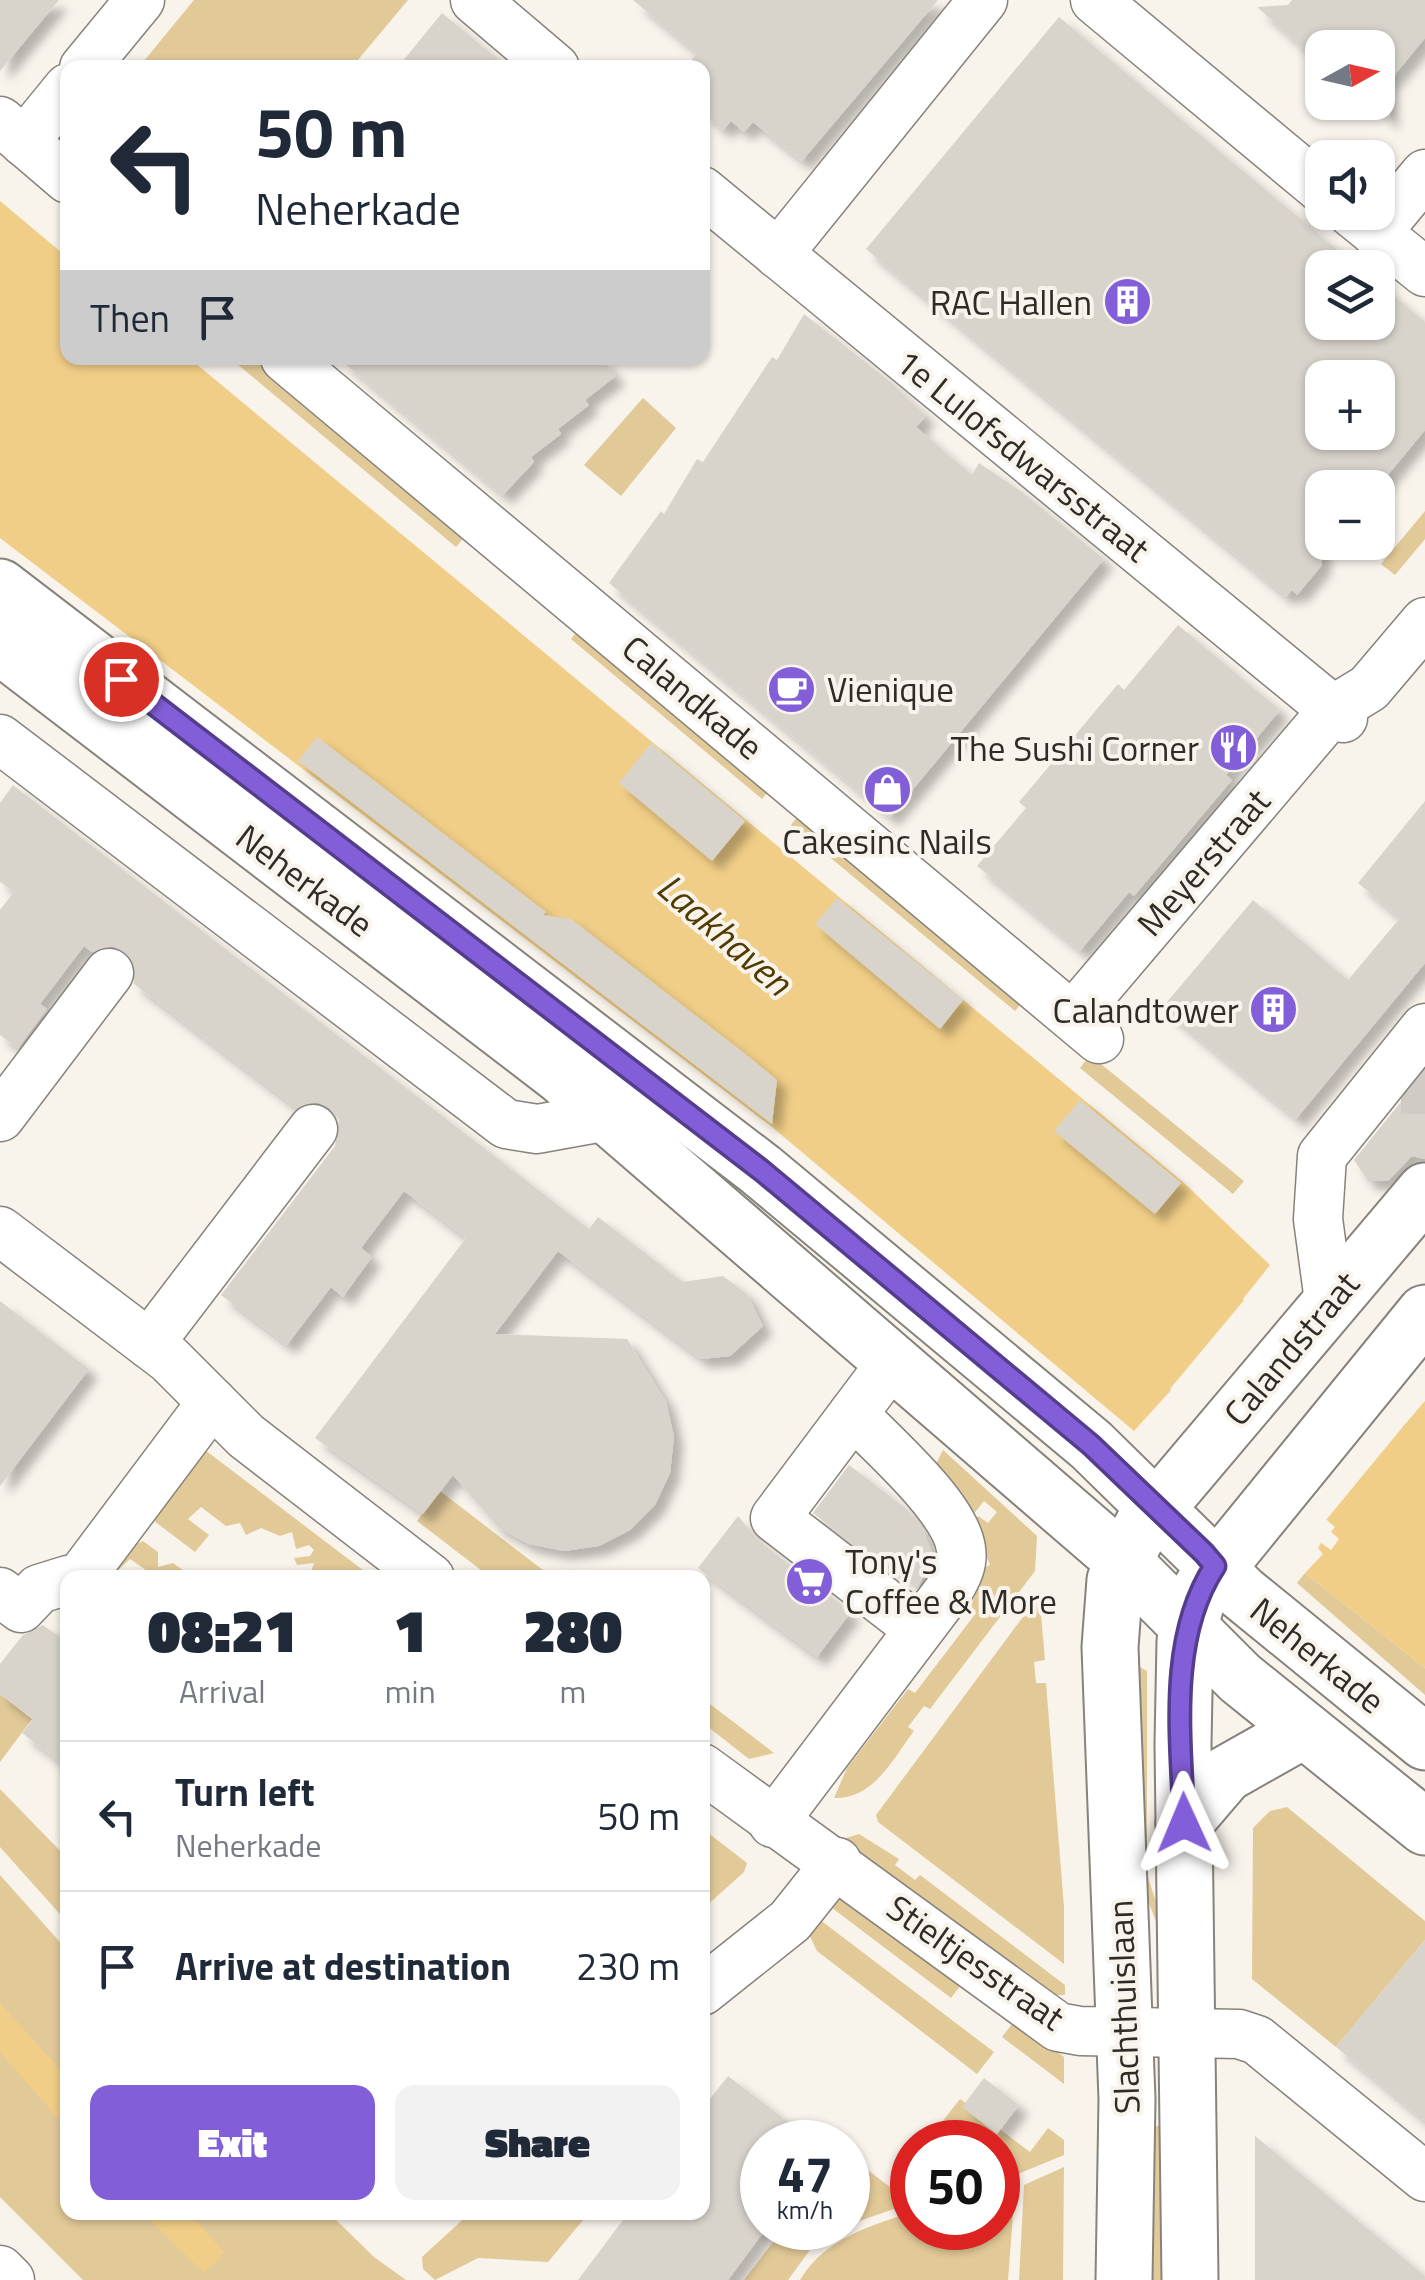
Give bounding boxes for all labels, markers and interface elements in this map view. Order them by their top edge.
north arrow [1305,30,1395,120]
map controls [1305,30,1395,560]
text: 50 m [255,78,408,184]
icon: left [90,100,220,230]
button: sound [1305,140,1395,230]
text: Neherkade [255,174,461,242]
button: layers [1305,250,1395,340]
place label: RAC Hallen [930,275,1092,329]
building icon: RAC Hallen [1101,276,1153,328]
text: Then [90,289,170,347]
icon: arrive [190,290,245,345]
street label: 1e Lulofsdwarsstraat [884,335,1162,575]
button: + [1305,360,1395,450]
button: − [1305,470,1395,560]
street label: Calandkade [611,622,775,772]
pin [79,637,164,722]
icon: arrive [94,652,149,707]
place label: Vienique [827,662,954,716]
cafe icon: Vienique [766,663,818,715]
place label: The Sushi Corner [951,721,1199,775]
restaurant icon: The Sushi Corner [1208,722,1260,774]
shop icon: Cakesinc Nails [861,763,913,815]
street label: Meyerstraat [1123,776,1283,948]
street label: Neherkade [225,810,385,950]
place label: Cakesinc Nails [782,814,992,868]
water label: Laakhaven [645,859,806,1010]
place label: Calandtower [1053,983,1239,1037]
building icon: Calandtower [1248,984,1300,1036]
street label: Calandstraat [1210,1259,1372,1437]
place label: Tony's Coffee & More [845,1534,1057,1628]
supermarket icon: Tony's Coffee & More [784,1555,836,1607]
text: 08:21 [148,1584,297,1675]
text: 1 [394,1584,427,1675]
text: 280 [523,1584,622,1675]
street label: Neherkade [1239,1584,1397,1726]
text: Arrival [179,1667,266,1715]
text: min [385,1667,436,1715]
text: m [559,1667,586,1715]
text: Turn left [175,1763,315,1821]
position arrow [1132,1771,1236,1875]
text: 50 m [597,1787,680,1845]
icon: left [90,1789,145,1844]
text: Neherkade [175,1821,321,1869]
street label: Stieltjesstraat [876,1881,1076,2043]
street label: Slachthuislaan [1092,1899,1154,2115]
text: Arrive at destination [175,1937,511,1995]
text: 230 m [576,1937,680,1995]
icon: arrive [90,1939,145,1994]
button: Exit [90,2085,375,2200]
button: Share [395,2085,680,2200]
speed limit sign: 50 [890,2120,1020,2250]
text: 47 [777,2135,833,2211]
text: km/h [777,2191,833,2229]

